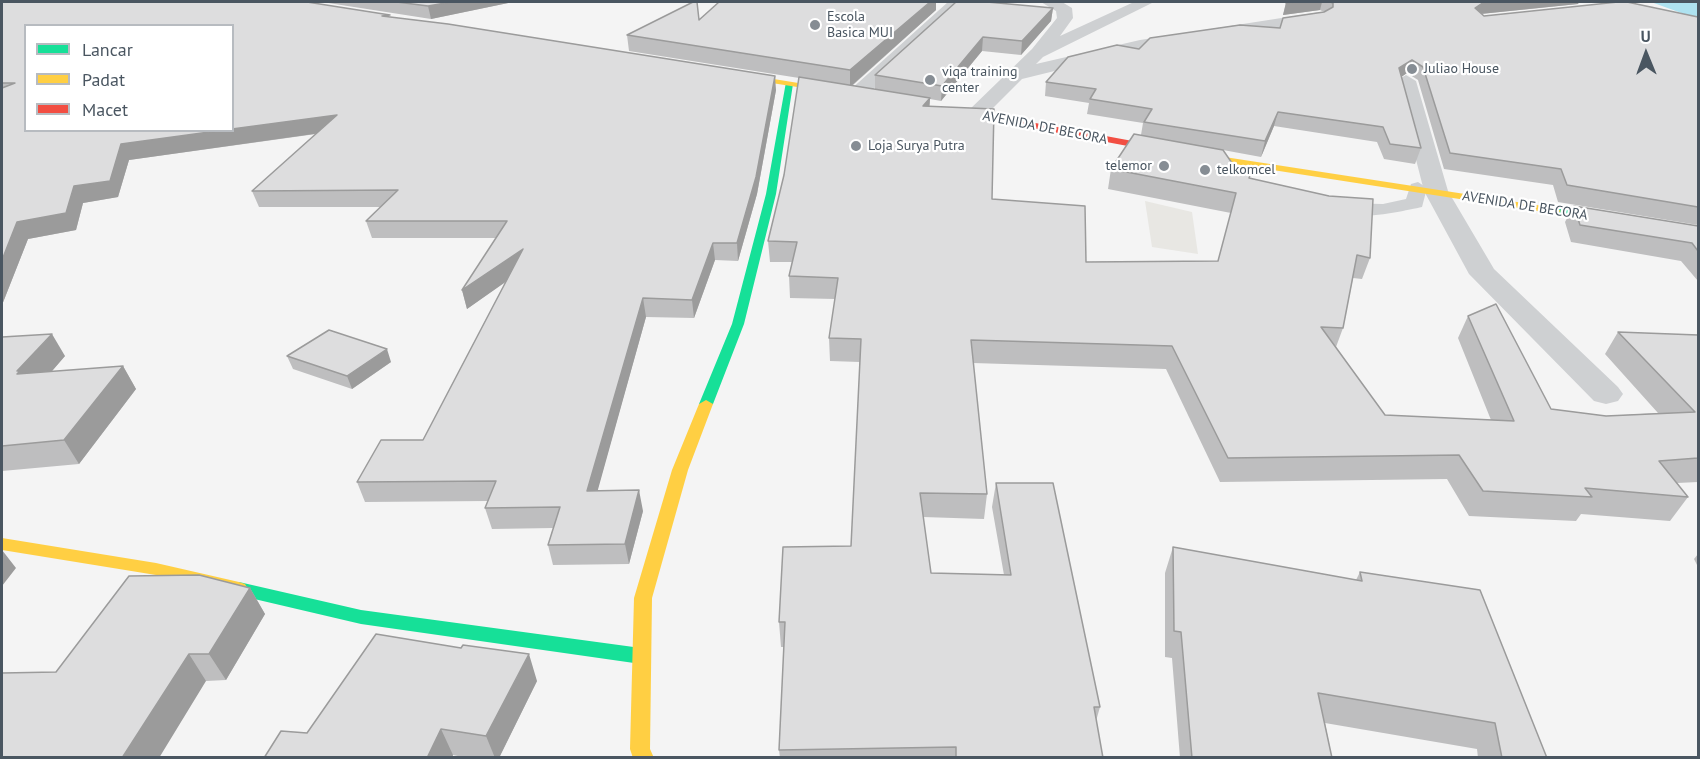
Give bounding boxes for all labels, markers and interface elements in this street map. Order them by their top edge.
place label: Escola Basica MUI [827,9,893,42]
marker: Escola Basica MUI [808,18,822,32]
legend [24,24,234,132]
north arrow [1616,24,1676,84]
text: U [1640,26,1651,46]
text: Lancar [82,38,133,61]
place label: Juliao House [1424,61,1499,77]
marker: Juliao House [1405,62,1419,76]
place label: viqa training center [942,64,1017,96]
text: Padat [82,68,125,91]
marker: viqa training center [923,73,937,87]
text: Macet [82,98,128,121]
street label: AVENIDA DE BECORA [981,108,1109,148]
place label: Loja Surya Putra [868,138,965,154]
marker: Loja Surya Putra [849,139,863,153]
place label: telemor [1105,158,1152,174]
marker: telemor [1157,159,1171,173]
place label: telkomcel [1217,162,1275,178]
marker: telkomcel [1198,163,1212,177]
street label: AVENIDA DE BECORA [1461,188,1589,224]

